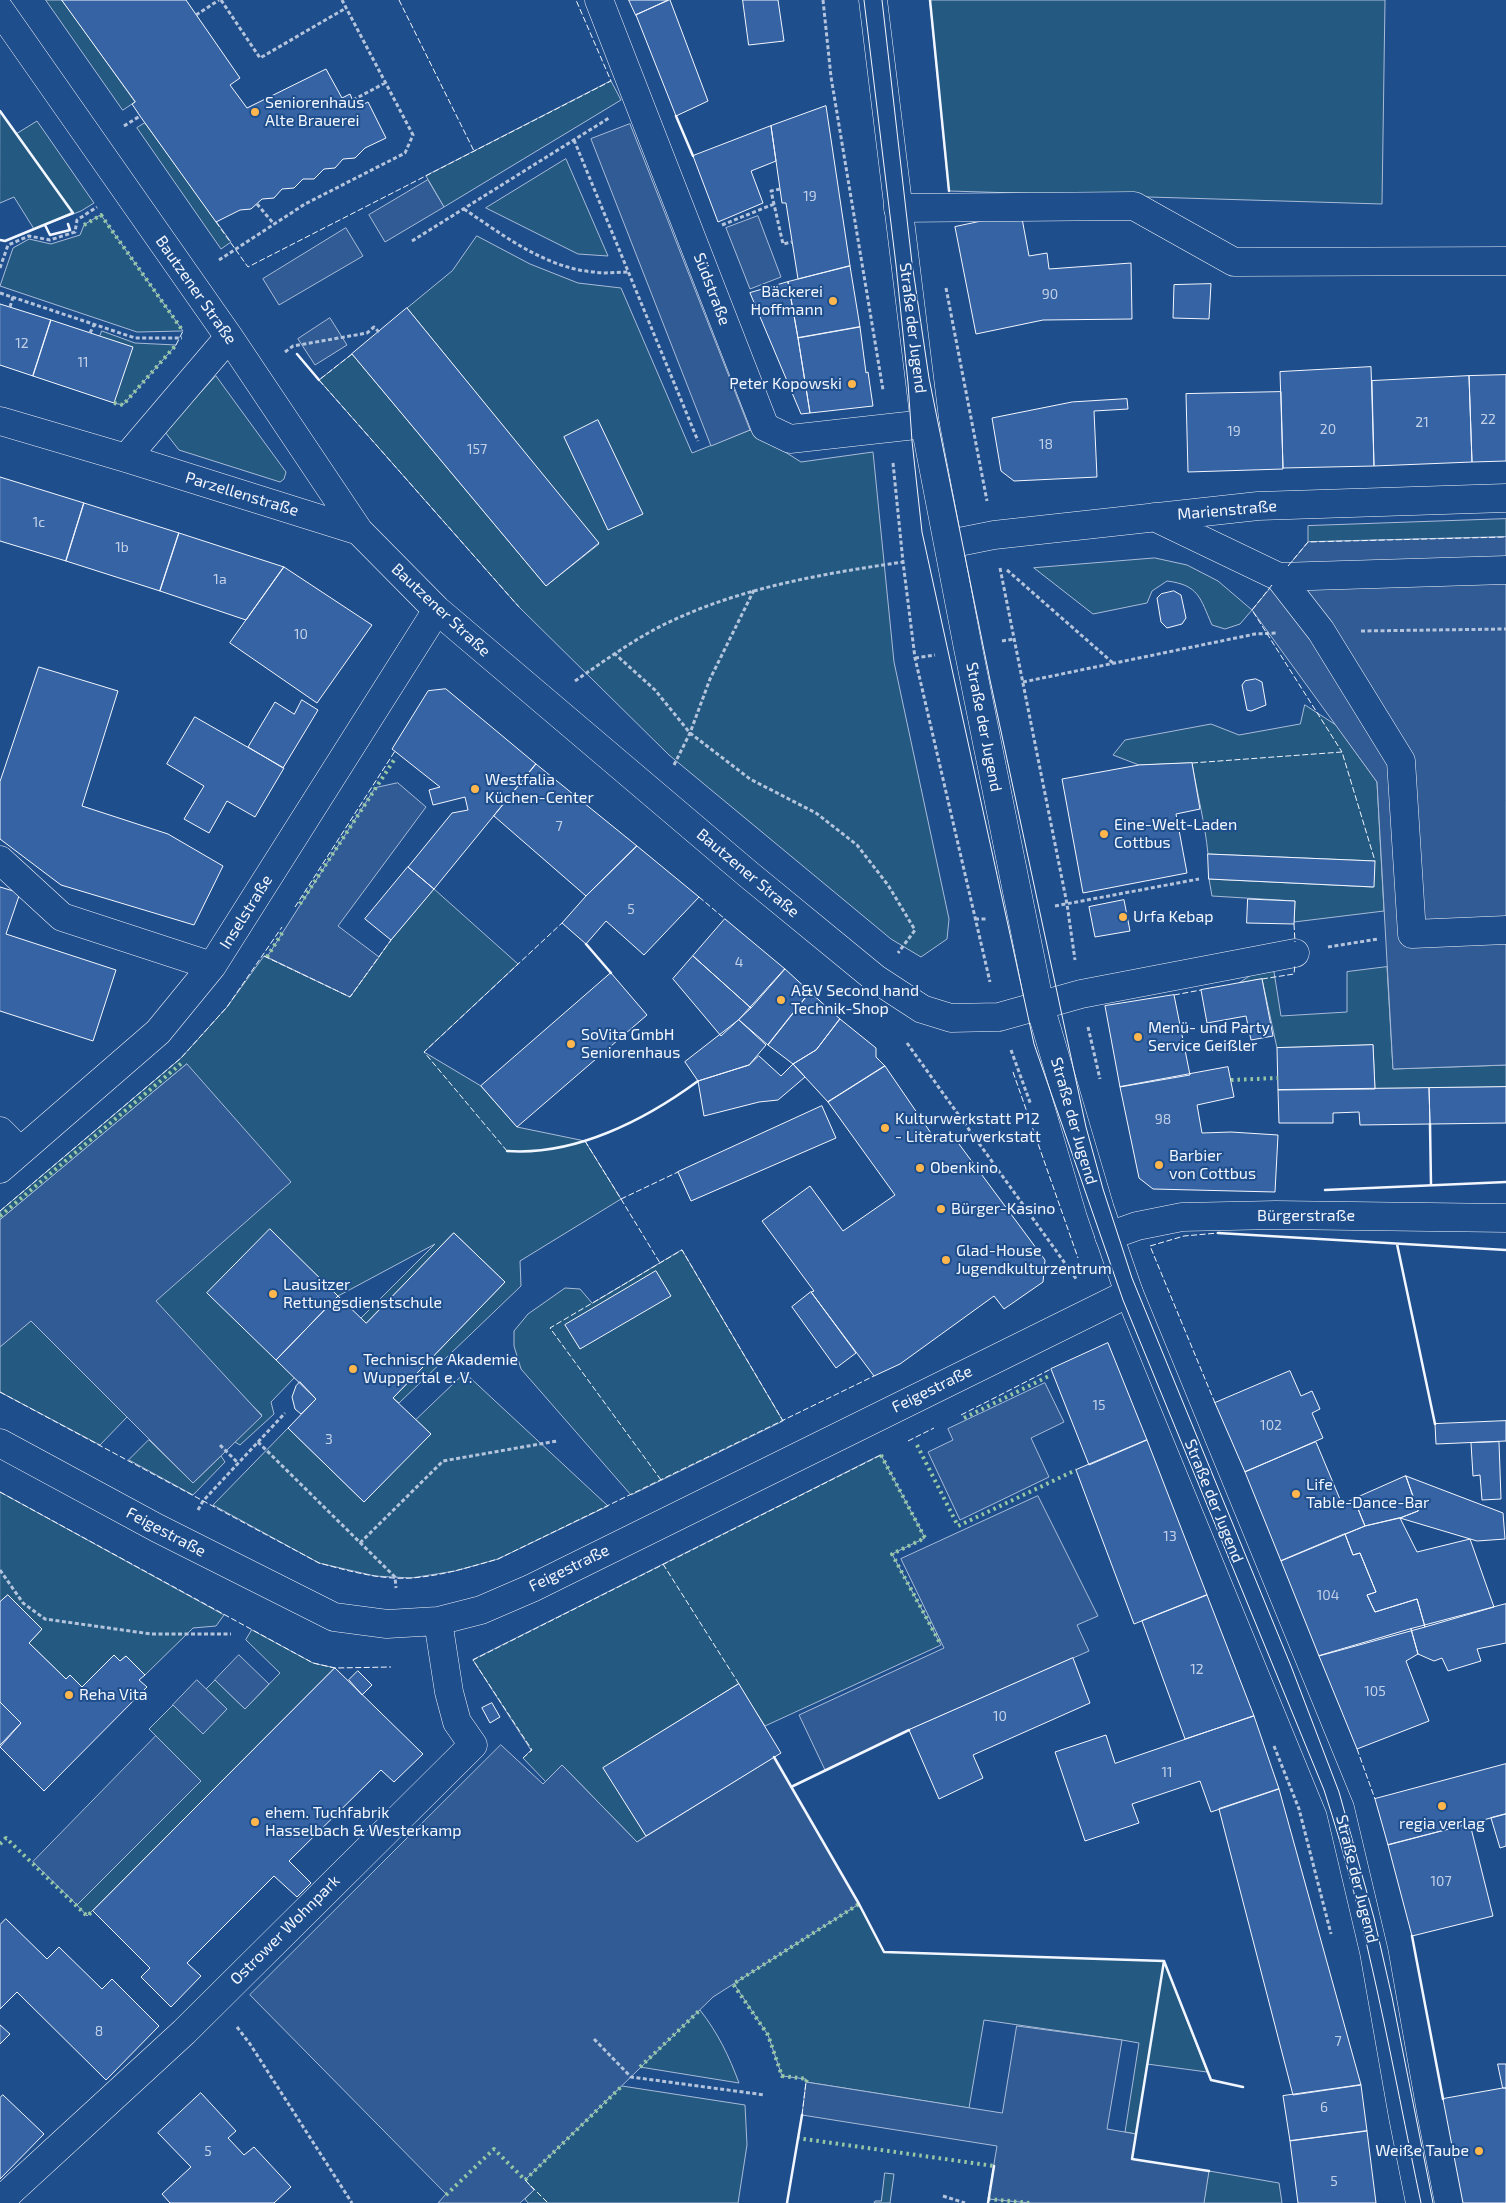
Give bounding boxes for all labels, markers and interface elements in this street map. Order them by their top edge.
place label: Seniorenhaus Alte Brauerei [265,93,364,131]
marker: Seniorenhaus Alte Brauerei [249,106,261,118]
house number: 19 [803,188,817,204]
street label: Bautzener Straße [151,232,241,348]
street label: Südstraße [689,250,735,328]
street label: Straße der Jugend [895,262,931,394]
place label: Bäckerei Hoffmann [750,282,823,320]
house number: 90 [1042,286,1058,302]
marker: Bäckerei Hoffmann [827,295,839,307]
house number: 12 [15,335,29,351]
house number: 11 [77,354,89,370]
place label: Peter Kopowski [729,374,842,394]
marker: Peter Kopowski [846,378,858,390]
house number: 22 [1480,411,1496,427]
house number: 21 [1415,414,1429,430]
house number: 20 [1320,421,1336,437]
house number: 19 [1227,423,1241,439]
house number: 18 [1039,436,1053,452]
house number: 157 [467,441,487,457]
street label: Parzellenstraße [183,468,301,520]
street label: Marienstraße [1176,496,1278,524]
house number: 1c [33,514,45,530]
house number: 1b [115,539,129,555]
street label: Bautzener Straße [388,559,494,661]
house number: 1a [213,571,227,587]
house number: 10 [294,626,308,642]
street label: Straße der Jugend [962,661,1006,793]
place label: Westfalia Küchen-Center [485,770,594,808]
marker: Westfalia Küchen-Center [469,783,481,795]
place label: Eine-Welt-Laden Cottbus [1114,815,1237,853]
house number: 7 [555,818,563,834]
street label: Bautzener Straße [693,824,803,922]
marker: Eine-Welt-Laden Cottbus [1098,828,1110,840]
street label: Inselstraße [216,871,276,953]
house number: 5 [627,901,635,917]
place label: Urfa Kebap [1133,907,1214,927]
marker: Urfa Kebap [1117,911,1129,923]
house number: 4 [735,954,743,970]
place label: A&V Second hand Technik-Shop [791,981,919,1019]
marker: A&V Second hand Technik-Shop [775,994,787,1006]
place label: Menü- und Party Service Geißler [1148,1018,1270,1056]
place label: SoVita GmbH Seniorenhaus [581,1025,680,1063]
marker: Menü- und Party Service Geißler [1132,1031,1144,1043]
marker: SoVita GmbH Seniorenhaus [565,1038,577,1050]
street label: Straße der Jugend [1047,1055,1101,1187]
place label: Kulturwerkstatt P12 - Literaturwerkstatt [895,1109,1041,1147]
house number: 98 [1155,1111,1171,1127]
marker: Kulturwerkstatt P12 - Literaturwerkstatt [879,1122,891,1134]
place label: Barbier von Cottbus [1169,1146,1256,1184]
place label: Obenkino [930,1158,998,1178]
marker: Barbier von Cottbus [1153,1159,1165,1171]
marker: Obenkino [914,1162,926,1174]
place label: Bürger-Kasino [951,1199,1055,1219]
marker: Bürger-Kasino [935,1203,947,1215]
street label: Bürgerstraße [1257,1206,1355,1226]
place label: Glad-House Jugendkulturzentrum [956,1241,1112,1279]
marker: Glad-House Jugendkulturzentrum [940,1254,952,1266]
place label: Lausitzer Rettungsdienstschule [283,1275,442,1313]
marker: Lausitzer Rettungsdienstschule [267,1288,279,1300]
place label: Technische Akademie Wuppertal e. V. [363,1350,518,1388]
street label: Feigestraße [889,1361,975,1417]
marker: Technische Akademie Wuppertal e. V. [347,1363,359,1375]
house number: 15 [1092,1397,1106,1413]
house number: 102 [1260,1417,1282,1433]
house number: 3 [325,1431,333,1447]
street label: Straße der Jugend [1180,1437,1248,1565]
place label: Life Table-Dance-Bar [1306,1475,1430,1513]
marker: Life Table-Dance-Bar [1290,1488,1302,1500]
street label: Feigestraße [123,1503,209,1561]
house number: 13 [1163,1528,1177,1544]
street label: Feigestraße [526,1540,612,1596]
house number: 104 [1317,1587,1339,1603]
house number: 12 [1190,1661,1204,1677]
house number: 105 [1364,1683,1386,1699]
place label: Reha Vita [79,1685,148,1705]
marker: Reha Vita [63,1689,75,1701]
house number: 10 [993,1708,1007,1724]
house number: 11 [1161,1764,1173,1780]
marker: regia verlag [1436,1800,1448,1812]
place label: ehem. Tuchfabrik Hasselbach & Westerkamp [265,1803,462,1841]
street label: Straße der Jugend [1332,1813,1382,1945]
place label: regia verlag [1399,1814,1485,1834]
marker: ehem. Tuchfabrik Hasselbach & Westerkamp [249,1816,261,1828]
street label: Ostrower Wohnpark [226,1871,344,1989]
house number: 107 [1430,1873,1452,1889]
house number: 8 [95,2023,103,2039]
house number: 7 [1334,2033,1342,2049]
house number: 6 [1320,2099,1328,2115]
place label: Weiße Taube [1375,2141,1469,2161]
house number: 5 [204,2143,212,2159]
marker: Weiße Taube [1473,2145,1485,2157]
house number: 5 [1330,2173,1338,2189]

